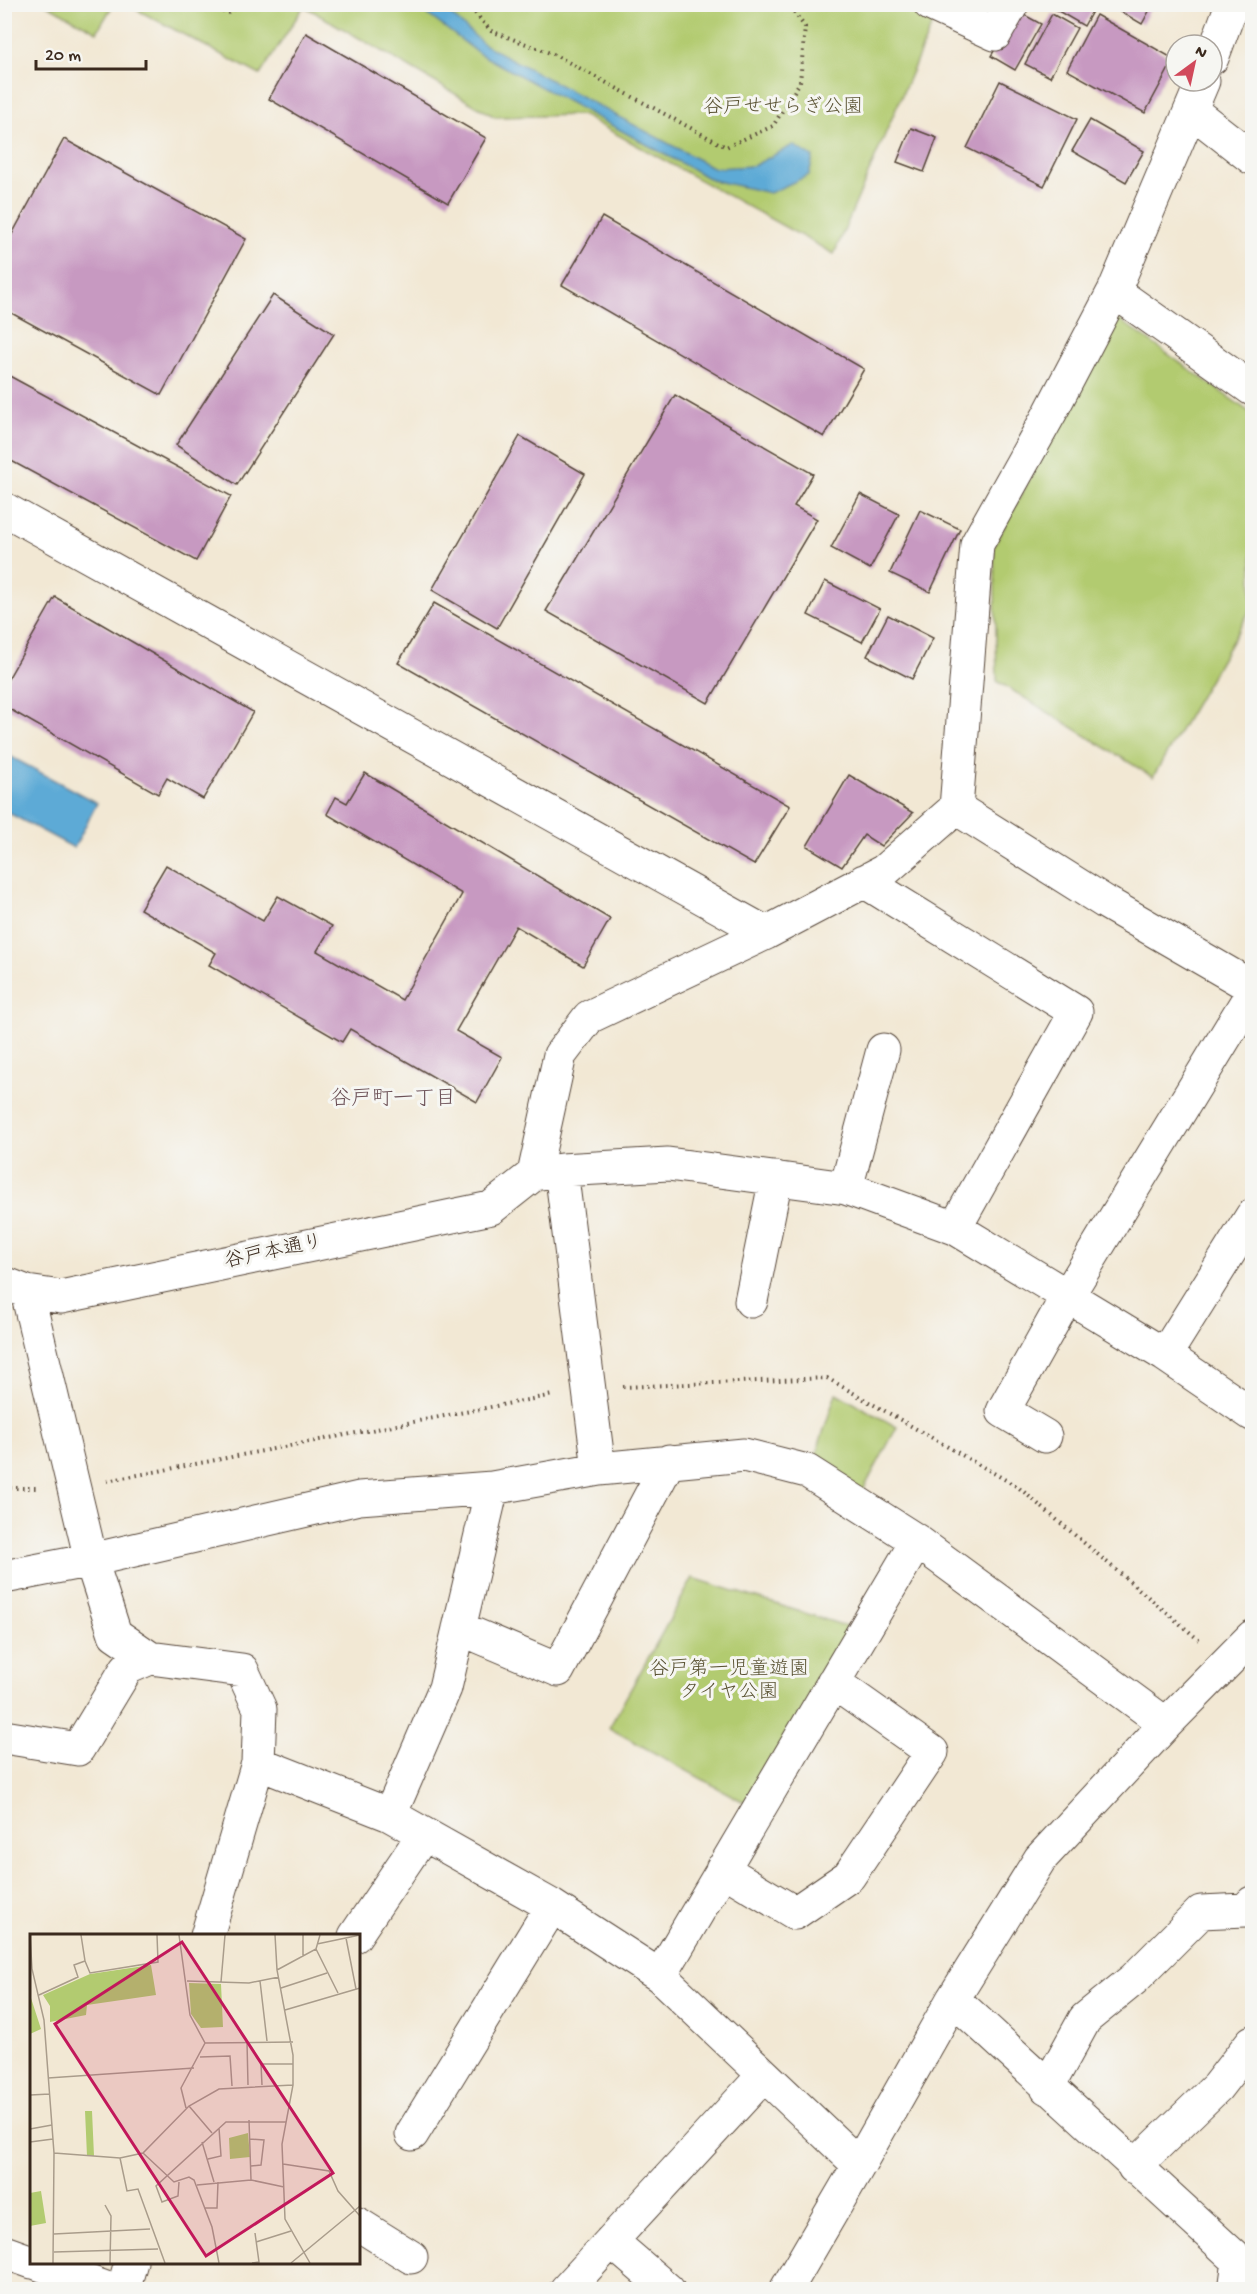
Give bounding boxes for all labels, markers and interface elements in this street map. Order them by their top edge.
scale bar [36,33,146,71]
north arrow [1164,33,1224,93]
text: N [1191,43,1210,64]
text: 20 m [45,46,81,67]
park label: 谷戸せせらぎ公園 [703,96,863,120]
district label: 谷戸町一丁目 [330,1087,456,1113]
street label: 谷戸本通り [222,1230,325,1275]
park label: 谷戸第一児童遊園 タイヤ公園 [649,1657,809,1705]
inset map [30,1934,360,2264]

